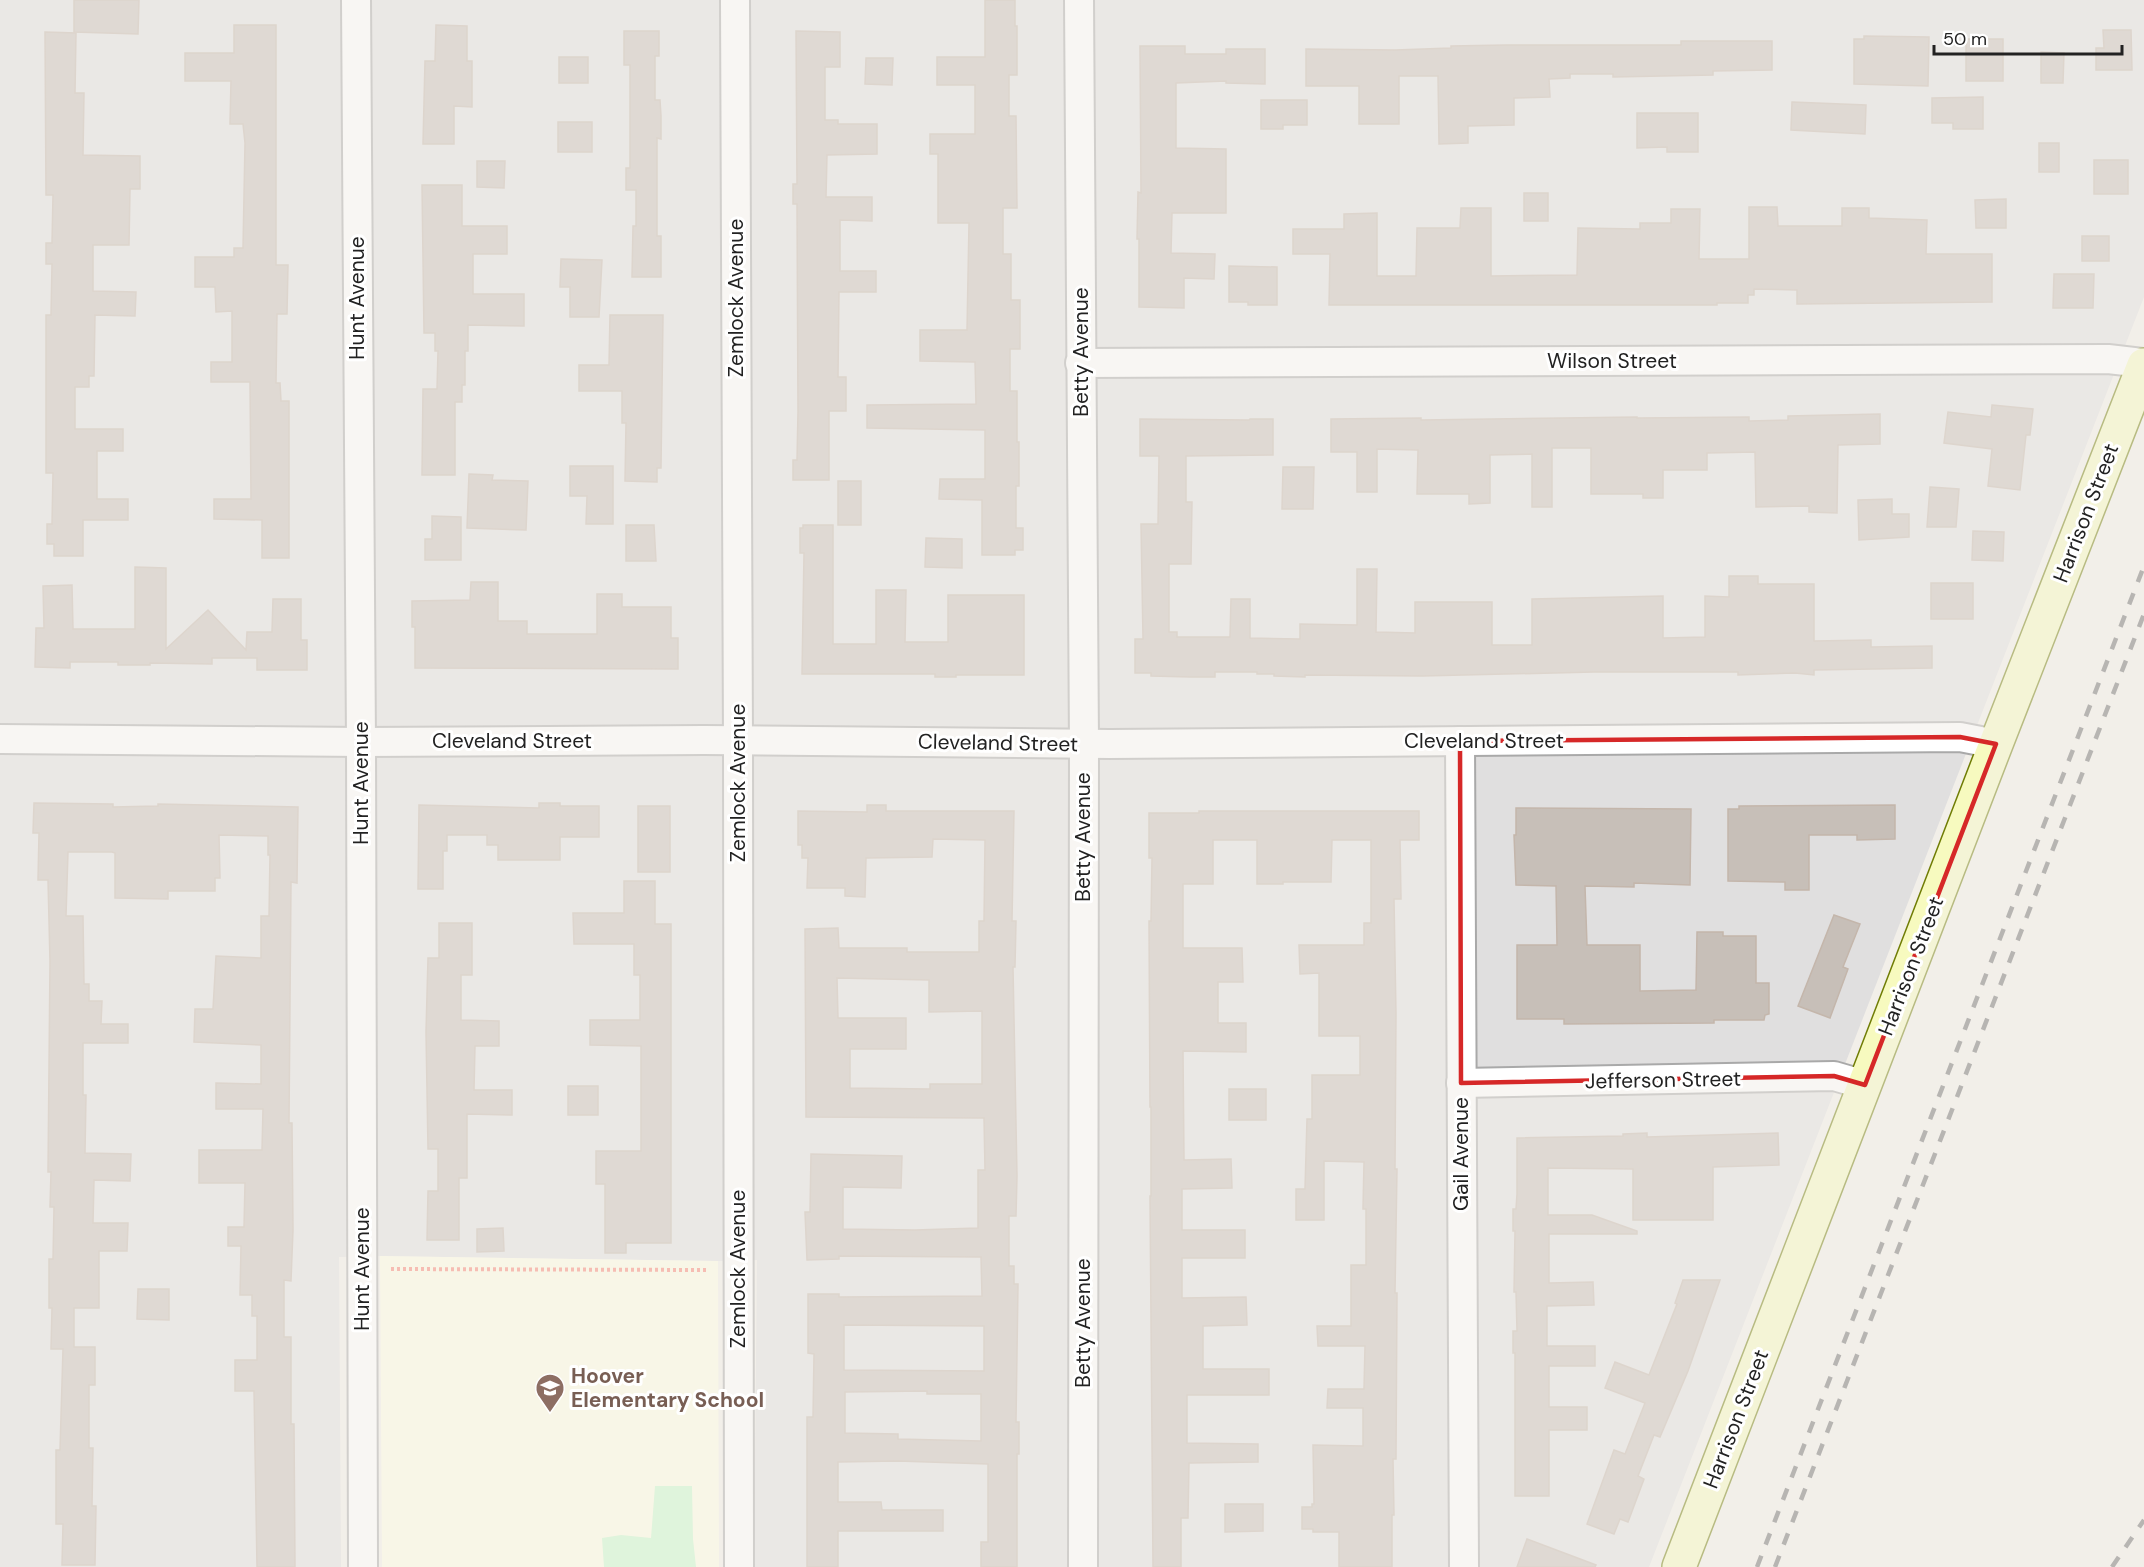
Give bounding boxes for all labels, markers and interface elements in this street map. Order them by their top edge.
scale bar [1934,18,2122,56]
text: 50 m [1943,27,1987,51]
street label: Zemlock Avenue [722,219,750,377]
street label: Hunt Avenue [343,236,371,360]
street label: Betty Avenue [1067,287,1095,417]
street label: Wilson Street [1547,347,1677,375]
street label: Harrison Street [2047,440,2125,586]
street label: Zemlock Avenue [724,704,752,862]
street label: Hunt Avenue [347,721,375,845]
street label: Cleveland Street [432,727,592,755]
street label: Cleveland Street [1404,727,1564,755]
street label: Cleveland Street [918,728,1078,758]
street label: Betty Avenue [1069,772,1097,902]
street label: Harrison Street [1872,893,1950,1039]
street label: Jefferson Street [1585,1065,1741,1095]
street label: Gail Avenue [1447,1097,1475,1211]
street label: Zemlock Avenue [724,1190,752,1348]
street label: Hunt Avenue [348,1207,376,1331]
street label: Betty Avenue [1069,1258,1097,1388]
street label: Harrison Street [1697,1346,1775,1492]
place label: Hoover Elementary School [571,1362,764,1414]
school or university icon: Hoover Elementary School [534,1372,566,1414]

